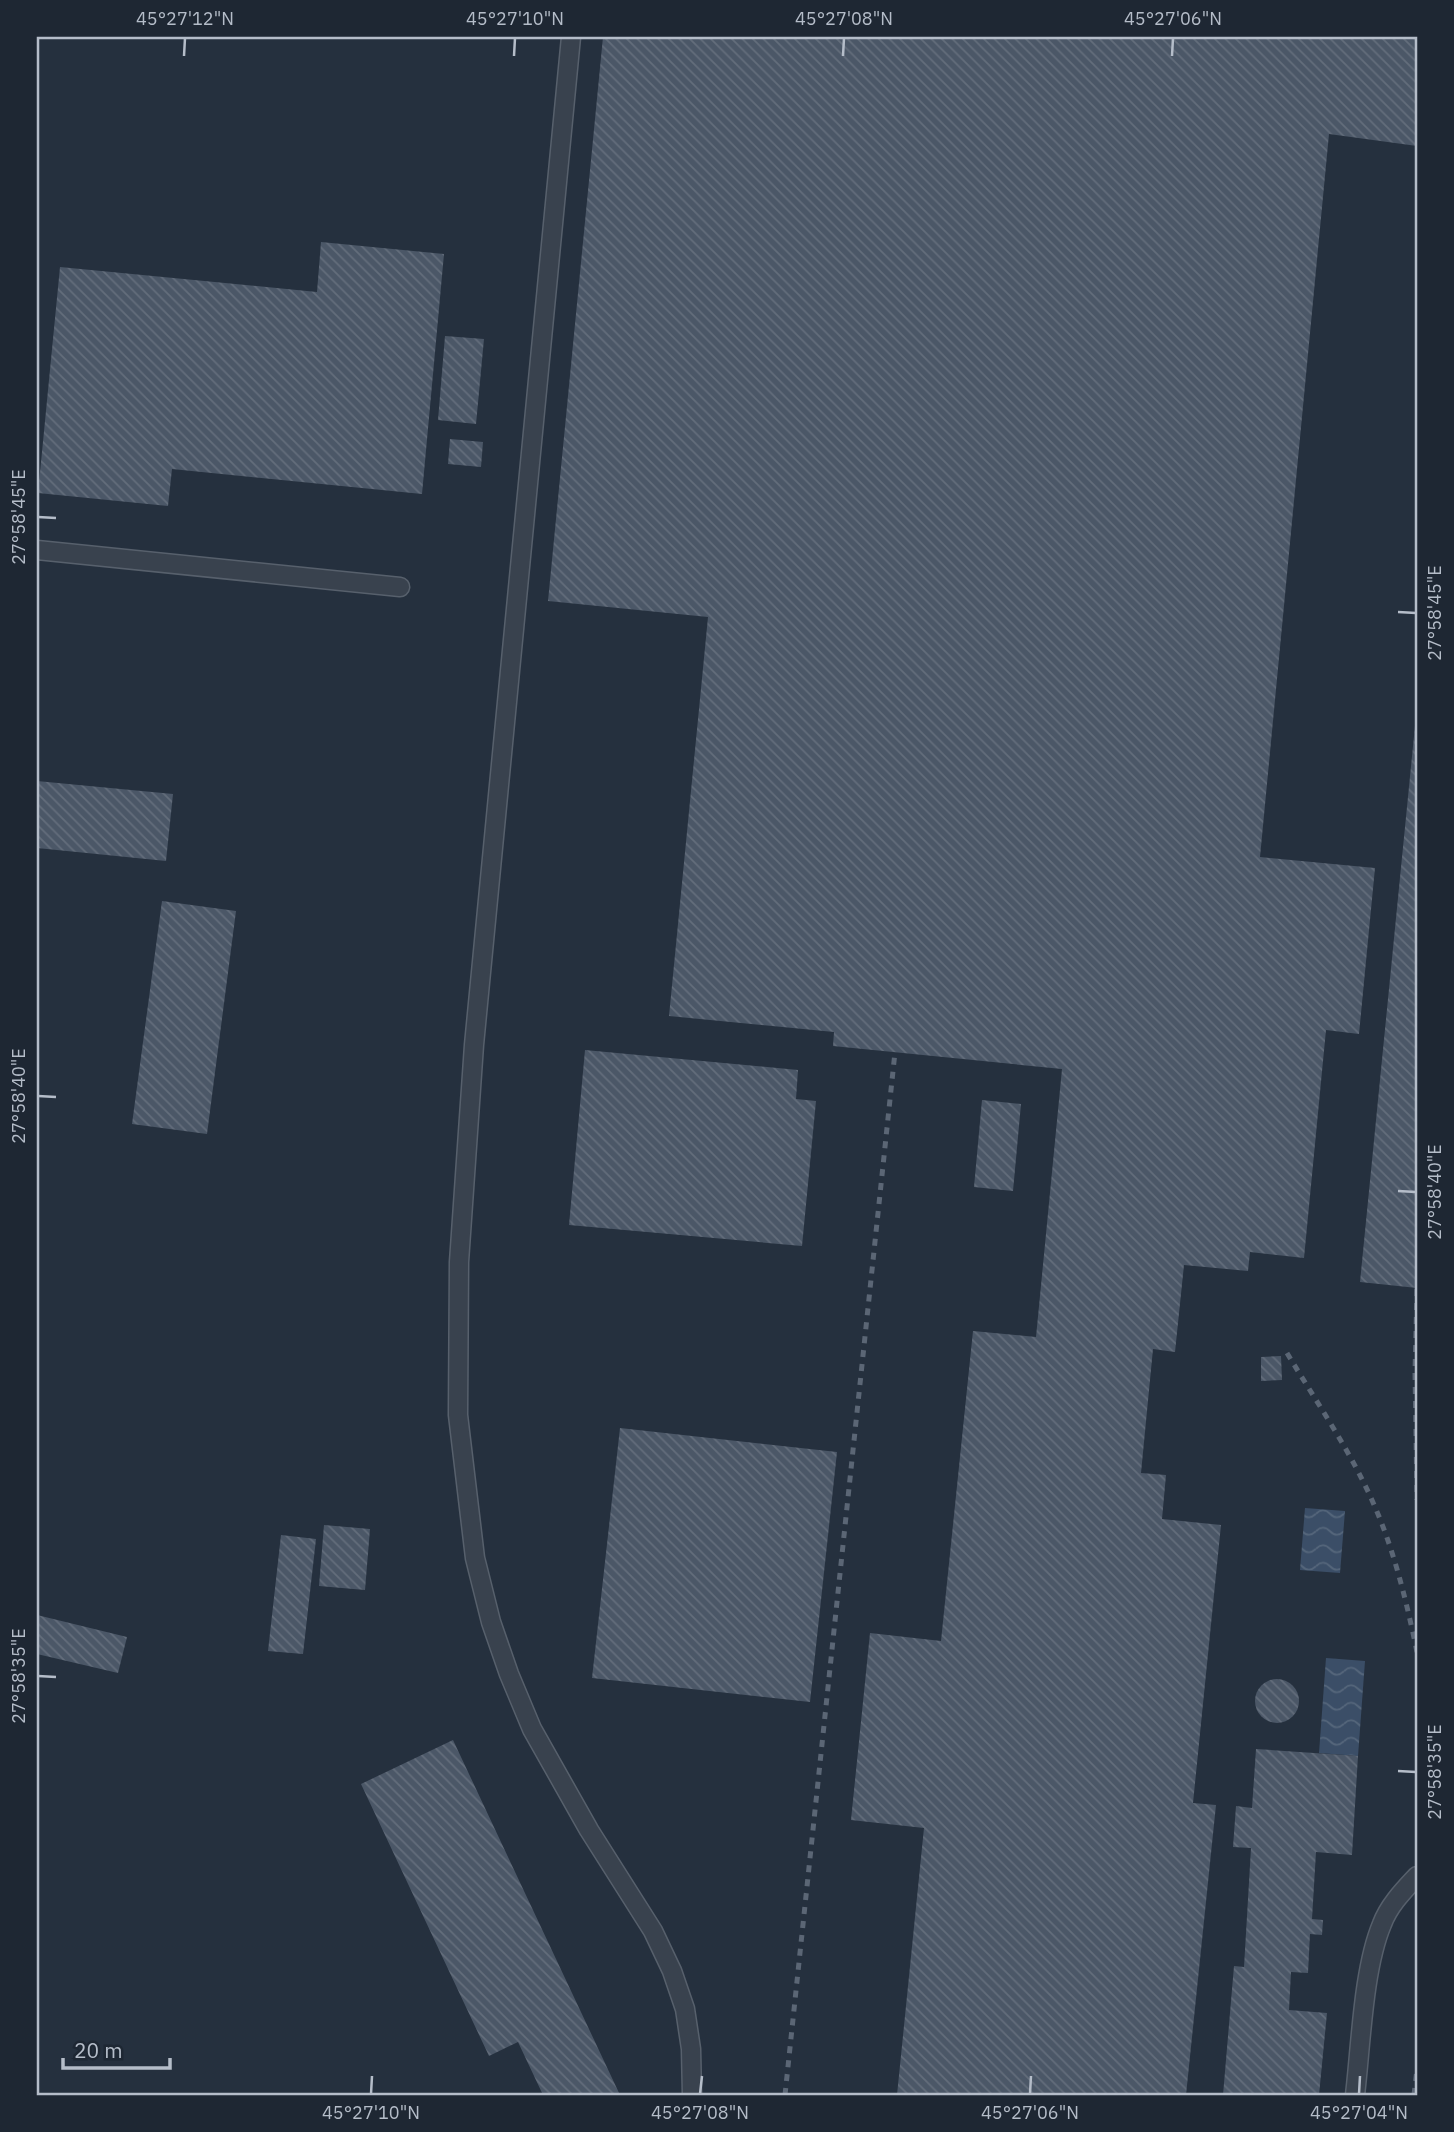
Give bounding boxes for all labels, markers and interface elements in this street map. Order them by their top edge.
text: 45°27'12"N [136,7,234,30]
text: 45°27'10"N [466,7,564,30]
text: 45°27'08"N [795,7,893,30]
text: 45°27'06"N [1124,7,1222,30]
text: 27°58'45"E [7,469,30,565]
text: 27°58'45"E [1423,565,1446,661]
text: 27°58'40"E [7,1048,30,1144]
text: 27°58'40"E [1423,1144,1446,1240]
text: 27°58'35"E [7,1628,30,1724]
text: 27°58'35"E [1423,1724,1446,1820]
scale bar [63,2027,170,2071]
text: 20 m [74,2036,123,2064]
text: 45°27'10"N [322,2101,420,2124]
text: 45°27'08"N [651,2101,749,2124]
text: 45°27'06"N [981,2101,1079,2124]
text: 45°27'04"N [1310,2101,1408,2124]

